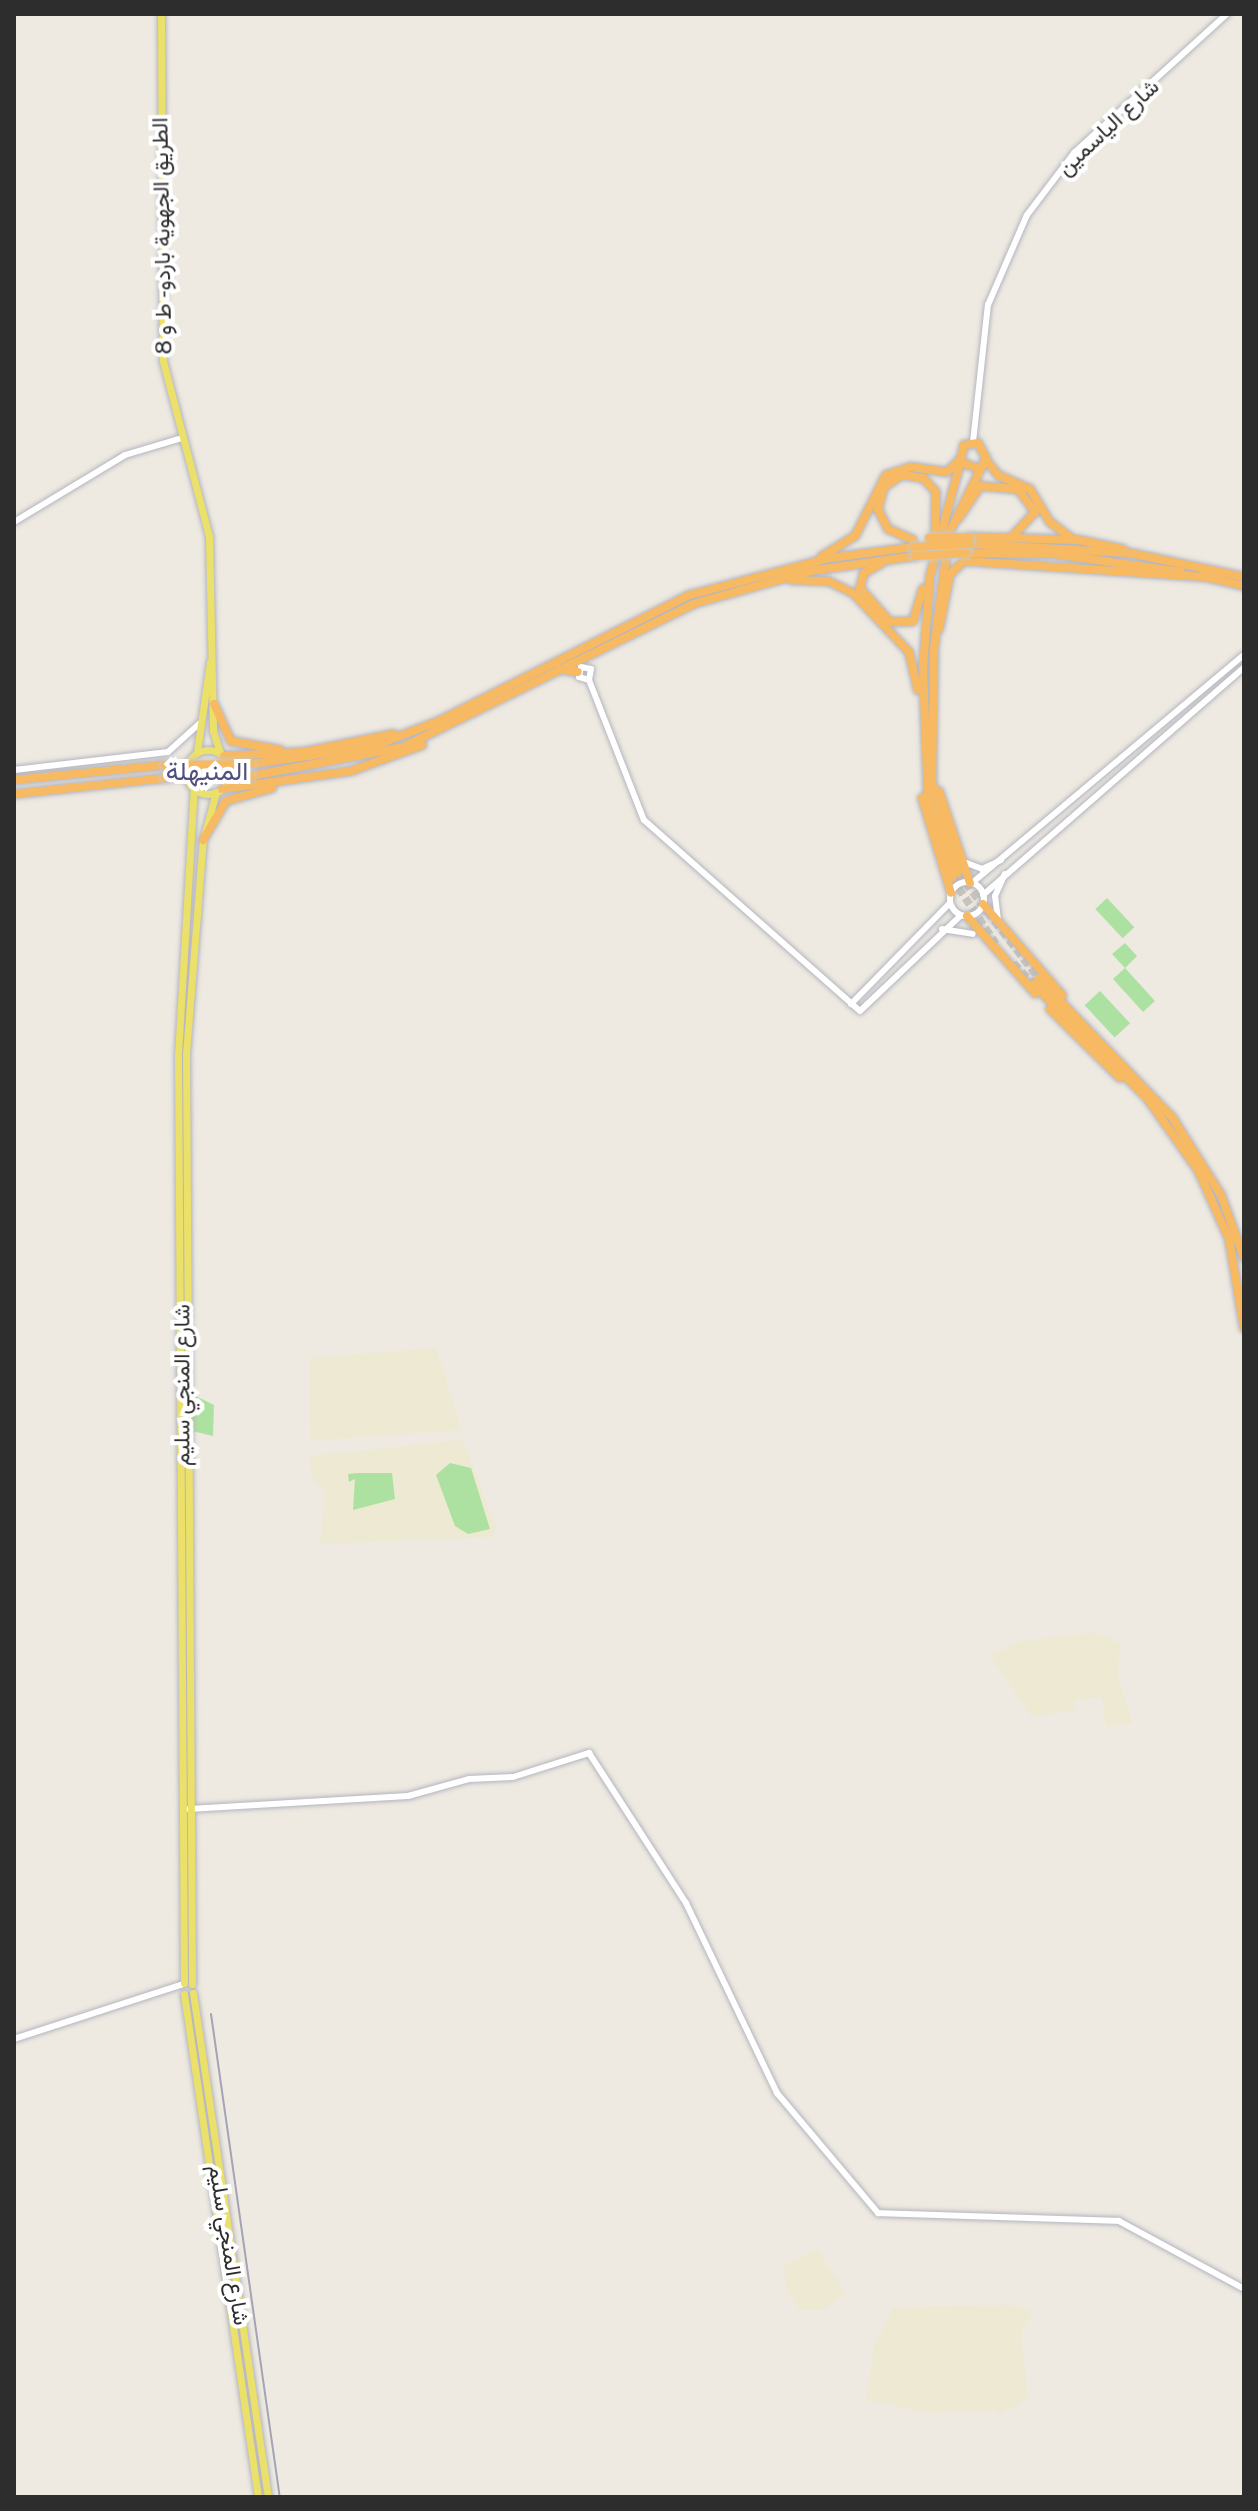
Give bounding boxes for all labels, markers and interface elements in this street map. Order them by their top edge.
street label: شارع الياسمين [1052,73,1164,181]
street label: الطريق الجهوية باردو - ط و 8 [147,114,177,358]
district label: المنيهلة [166,755,248,787]
street label: شارع المنجي سليم [169,1304,195,1466]
street label: شارع المنجي سليم [203,2163,255,2327]

